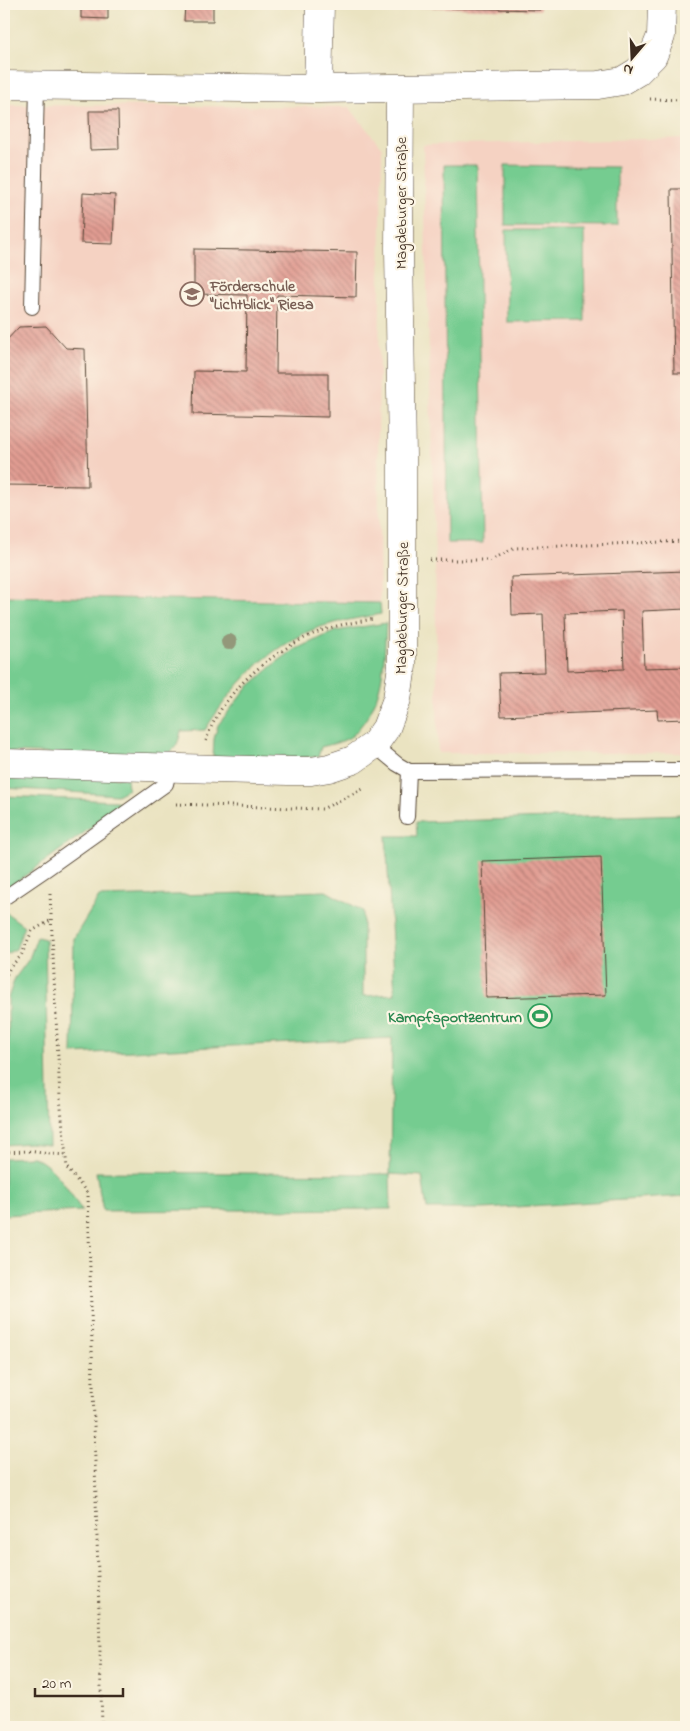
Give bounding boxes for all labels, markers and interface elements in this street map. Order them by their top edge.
north arrow [608,32,658,82]
text: N [620,57,636,80]
street label: Magdeburger Straße [390,136,414,269]
place label: Förderschule "Lichtblick" Riesa [209,275,314,317]
school or university icon: Förderschule "Lichtblick" Riesa [179,281,205,307]
street label: Magdeburger Straße [390,541,416,674]
sports icon: Kampfsportzentrum [527,1003,553,1029]
place label: Kampfsportzentrum [388,1006,523,1030]
scale bar [35,1666,122,1698]
text: 20 m [42,1673,72,1695]

